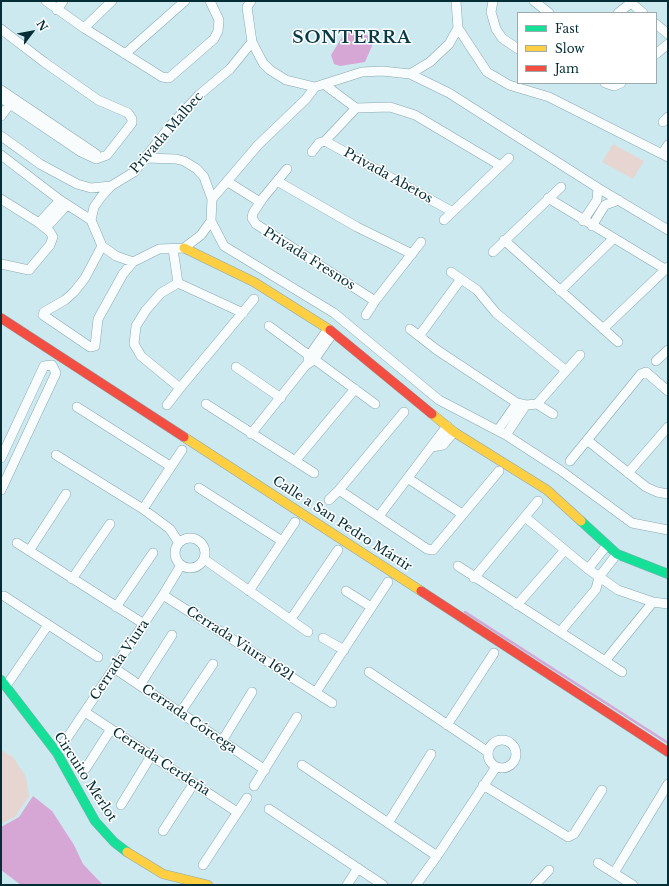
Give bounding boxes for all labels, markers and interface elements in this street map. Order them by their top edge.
north arrow [12,12,52,52]
legend [517,12,657,84]
text: N [33,18,51,34]
text: Fast [555,21,579,36]
district label: SONTERRA [292,28,412,48]
text: Slow [555,41,584,56]
text: Jam [555,61,579,76]
street label: Privada Malbec [127,89,207,177]
street label: Privada Abetos [341,145,435,207]
street label: Privada Fresnos [260,224,358,294]
street label: Calle a San Pedro Mártir [270,473,414,575]
street label: Cerrada Viura 1621 [183,603,297,685]
street label: Cerrada Viura [87,617,153,703]
street label: Cerrada Córcega [138,681,240,757]
street label: Cerrada Cerdeña [109,725,213,799]
street label: Circuito Merlot [50,729,120,825]

